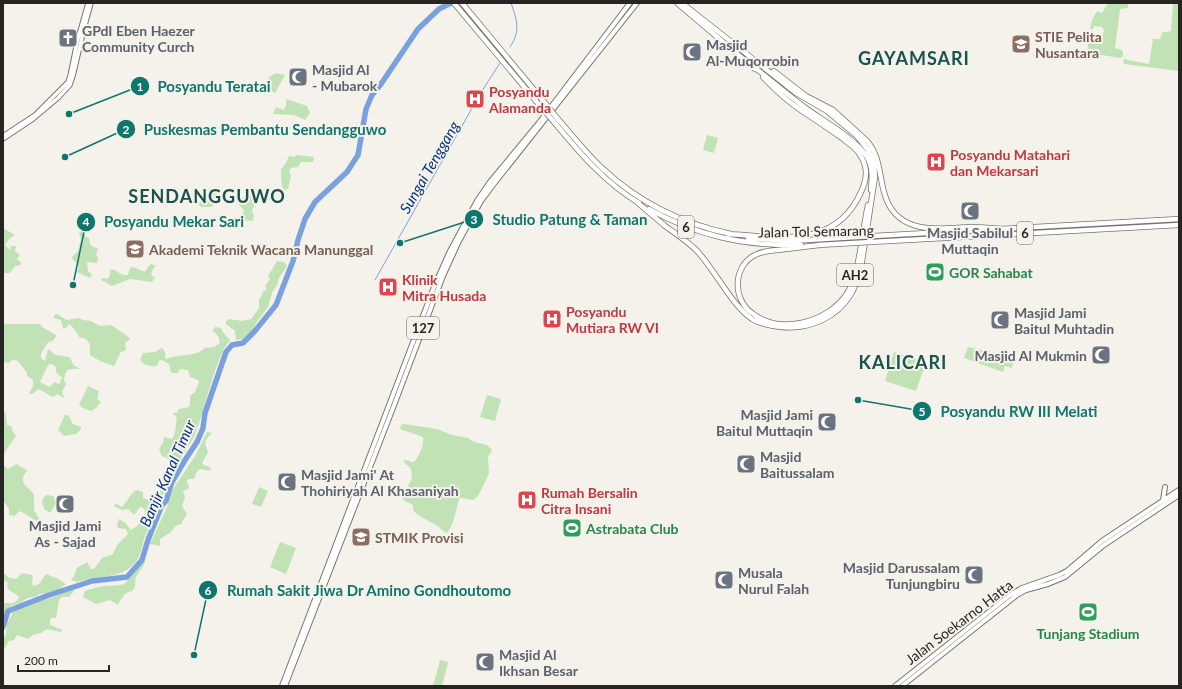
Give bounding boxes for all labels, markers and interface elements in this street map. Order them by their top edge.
place label: GPdI Eben Haezer Community Curch [82,22,196,55]
church icon: GPdI Eben Haezer Community Curch [57,27,79,49]
place label: STIE Pelita Nusantara [1035,28,1102,61]
school or university icon: STIE Pelita Nusantara [1010,33,1032,55]
place label: Masjid Al-Muqorrobin [705,36,799,69]
mosque icon: Masjid Al-Muqorrobin [681,41,703,63]
district label: GAYAMSARI [858,47,970,69]
place label: Masjid Al - Mubarok [312,61,378,94]
mosque icon: Masjid Al - Mubarok [287,66,309,88]
callout: Posyandu Teratai [130,73,279,100]
text: Posyandu Teratai [157,77,271,95]
text: 1 [137,79,144,94]
place label: Posyandu Alamanda [488,83,551,116]
hospital icon: Posyandu Alamanda [464,88,486,110]
callout: Puskesmas Pembantu Sendangguwo [116,116,394,143]
water label: Sungai Tenggang [395,117,463,216]
text: Puskesmas Pembantu Sendangguwo [144,120,387,138]
text: 2 [123,122,130,137]
place label: Posyandu Matahari dan Mekarsari [950,146,1070,179]
hospital icon: Posyandu Matahari dan Mekarsari [925,151,947,173]
district label: SENDANGGUWO [128,185,286,207]
mosque icon: Masjid Sabilul Muttaqin [959,200,981,222]
callout: Studio Patung & Taman [464,206,655,233]
callout: Posyandu Mekar Sari [76,209,252,236]
text: Studio Patung & Taman [493,210,647,228]
text: Posyandu Mekar Sari [104,212,244,230]
text: 3 [471,212,478,227]
text: 4 [83,214,90,229]
road number: 6 [678,216,694,238]
street label: Jalan Tol Semarang [758,221,874,241]
road number: 6 [1017,222,1033,244]
place label: Masjid Sabilul Muttaqin [927,224,1013,257]
school or university icon: Akademi Teknik Wacana Manunggal [124,238,146,260]
place label: Akademi Teknik Wacana Manunggal [148,241,373,258]
sports icon: GOR Sahabat [924,261,946,283]
road number: AH2 [837,264,873,286]
place label: GOR Sahabat [949,264,1034,281]
place label: Klinik Mitra Husada [402,271,486,304]
hospital icon: Klinik Mitra Husada [377,276,399,298]
place label: Posyandu Mutiara RW VI [566,303,659,336]
place label: Masjid Jami Baitul Muhtadin [1014,304,1114,337]
hospital icon: Posyandu Mutiara RW VI [541,308,563,330]
mosque icon: Masjid Jami Baitul Muhtadin [989,309,1011,331]
road number: 127 [407,317,439,339]
mosque icon: Masjid Al Mukmin [1090,344,1112,366]
place label: Masjid Al Mukmin [974,347,1087,364]
district label: KALICARI [859,351,947,373]
callout: Posyandu RW III Melati [912,398,1105,425]
text: Posyandu RW III Melati [941,402,1097,420]
text: 5 [919,404,926,419]
place label: Masjid Jami Baitul Muttaqin [716,406,813,439]
mosque icon: Masjid Jami Baitul Muttaqin [816,411,838,433]
water label: Banjir Kanal Timur [135,416,199,529]
place label: Masjid Baitussalam [760,448,835,481]
mosque icon: Masjid Baitussalam [735,453,757,475]
place label: Masjid Jami' At Thohiriyah Al Khasaniyah [301,466,459,499]
mosque icon: Masjid Jami' At Thohiriyah Al Khasaniyah [276,471,298,493]
place label: Rumah Bersalin Citra Insani [541,484,638,517]
hospital icon: Rumah Bersalin Citra Insani [516,489,538,511]
mosque icon: Masjid Jami As - Sajad [54,493,76,515]
place label: Masjid Jami As - Sajad [29,517,101,550]
sports icon: Astrabata Club [561,517,583,539]
place label: Astrabata Club [585,520,679,537]
school or university icon: STMIK Provisi [350,526,372,548]
place label: STMIK Provisi [375,529,464,546]
place label: Masjid Darussalam Tunjungbiru [843,559,960,592]
place label: Musala Nurul Falah [738,564,809,597]
mosque icon: Masjid Darussalam Tunjungbiru [963,564,985,586]
mosque icon: Musala Nurul Falah [713,569,735,591]
street label: Jalan Soekarno Hatta [902,576,1016,668]
callout: Rumah Sakit Jiwa Dr Amino Gondhoutomo [198,577,520,604]
text: Rumah Sakit Jiwa Dr Amino Gondhoutomo [227,581,511,599]
text: 6 [205,583,212,598]
sports icon: Tunjang Stadium [1077,601,1099,623]
place label: Tunjang Stadium [1036,625,1140,642]
place label: Masjid Al Ikhsan Besar [499,646,579,679]
scale bar [18,647,109,673]
mosque icon: Masjid Al Ikhsan Besar [474,651,496,673]
text: 200 m [24,653,58,668]

